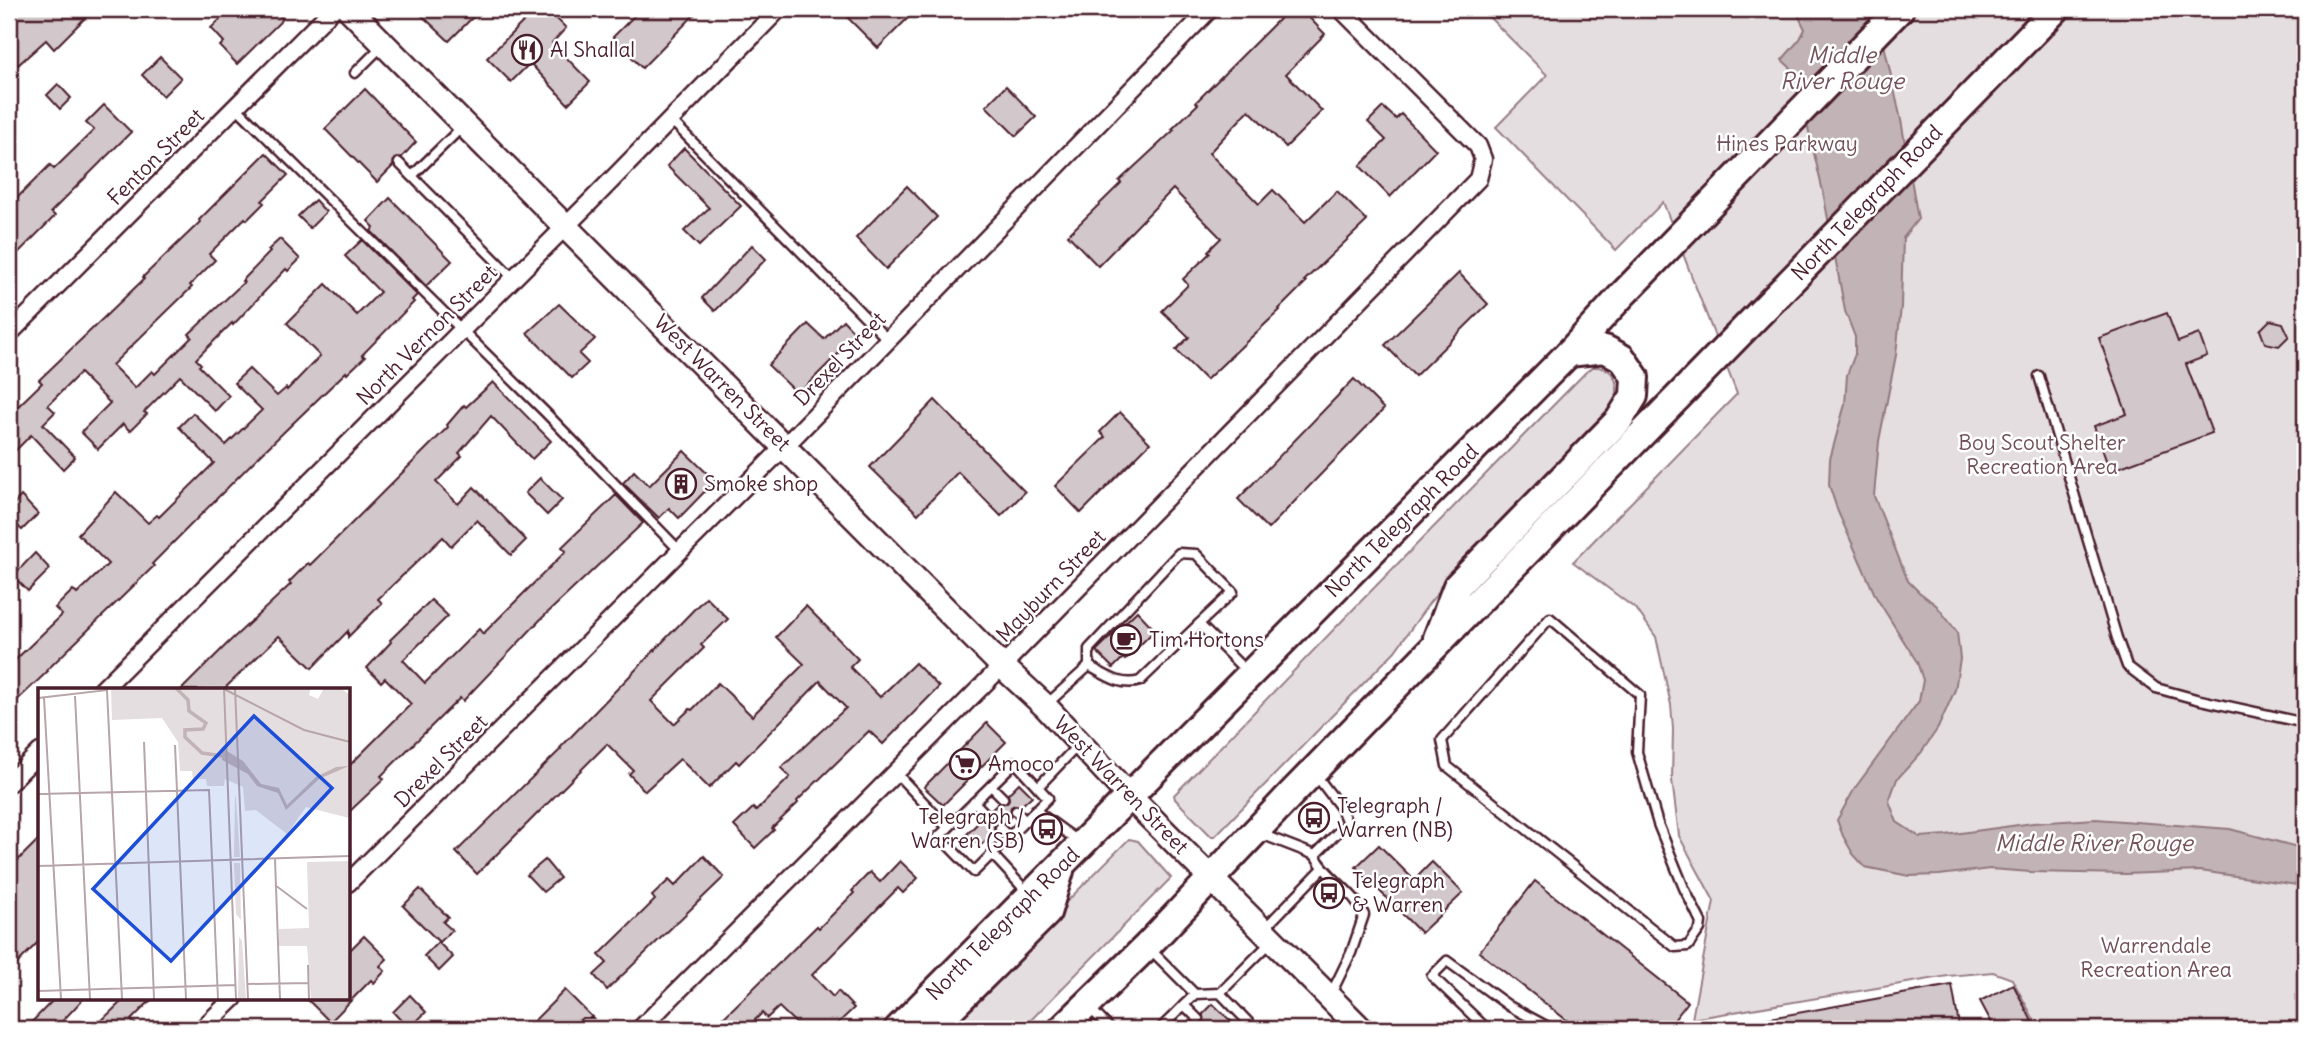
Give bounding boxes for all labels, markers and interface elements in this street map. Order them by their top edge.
restaurant icon: Al Shallal [510,33,544,67]
place label: Al Shallal [550,36,635,63]
water label: Middle River Rouge [1780,40,1906,95]
street label: Fenton Street [102,103,210,211]
street label: North Telegraph Road [1785,119,1948,286]
park label: Hines Parkway [1716,130,1858,157]
street label: North Vernon Street [351,259,503,411]
street label: Drexel Street [788,306,891,412]
street label: West Warren Street [648,309,796,457]
park label: Boy Scout Shelter Recreation Area [1958,429,2126,480]
street label: North Telegraph Road [1319,438,1484,603]
building icon: Smoke shop [664,467,698,501]
place label: Smoke shop [704,470,818,497]
street label: Mayburn Street [990,524,1111,648]
cafe icon: Tim Hortons [1109,623,1143,657]
place label: Tim Hortons [1149,626,1264,653]
inset map [38,688,350,1000]
street label: Drexel Street [388,708,493,813]
street label: West Warren Street [1048,710,1195,860]
supermarket icon: Amoco [948,747,982,781]
place label: Amoco [988,750,1054,777]
place label: Telegraph / Warren (NB) [1337,792,1453,843]
bus stop icon: Telegraph / Warren (NB) [1297,801,1331,835]
place label: Telegraph / Warren (SB) [911,803,1024,854]
bus stop icon: Telegraph / Warren (SB) [1030,812,1064,846]
water label: Middle River Rouge [1995,828,2195,857]
street label: North Telegraph Road [920,841,1085,1006]
place label: Telegraph & Warren [1352,867,1445,918]
bus stop icon: Telegraph & Warren [1312,876,1346,910]
park label: Warrendale Recreation Area [2080,932,2232,983]

